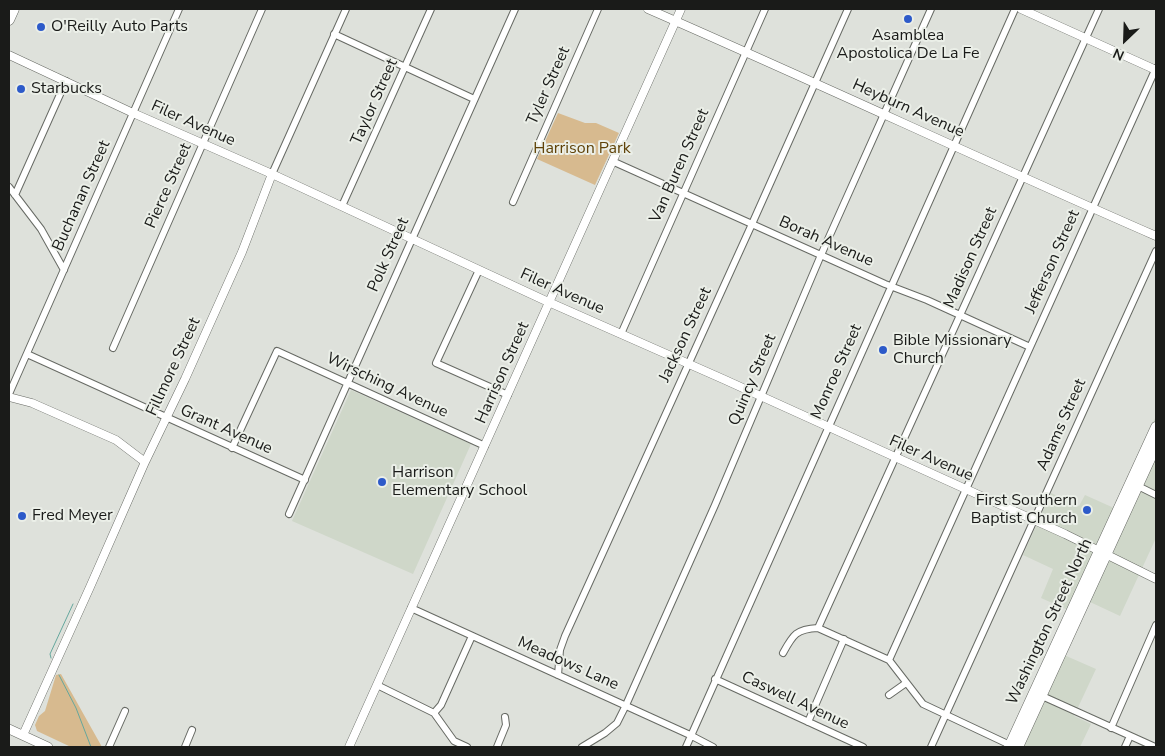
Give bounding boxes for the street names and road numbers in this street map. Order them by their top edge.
street label: Tyler Street [523,44,575,128]
street label: Taylor Street [348,56,402,148]
street label: Heyburn Avenue [849,76,967,142]
street label: Filer Avenue [148,97,238,151]
street label: Van Buren Street [646,106,714,226]
street label: Buchanan Street [49,138,115,254]
street label: Pierce Street [142,140,196,232]
street label: Madison Street [940,204,1002,312]
street label: Jefferson Street [1022,207,1084,317]
street label: Borah Avenue [776,213,876,271]
street label: Polk Street [364,215,414,295]
street label: Filer Avenue [517,265,607,319]
street label: Jackson Street [656,285,716,385]
street label: Fillmore Street [143,315,205,419]
street label: Harrison Street [472,319,534,427]
street label: Monroe Street [807,321,867,423]
street label: Quincy Street [725,331,781,429]
street label: Wirsching Avenue [323,349,451,423]
street label: Adams Street [1033,376,1091,474]
street label: Grant Avenue [177,401,275,459]
street label: Filer Avenue [886,432,976,486]
street label: Washington Street North [1003,536,1097,708]
street label: Meadows Lane [514,633,622,695]
street label: Caswell Avenue [738,668,852,734]

